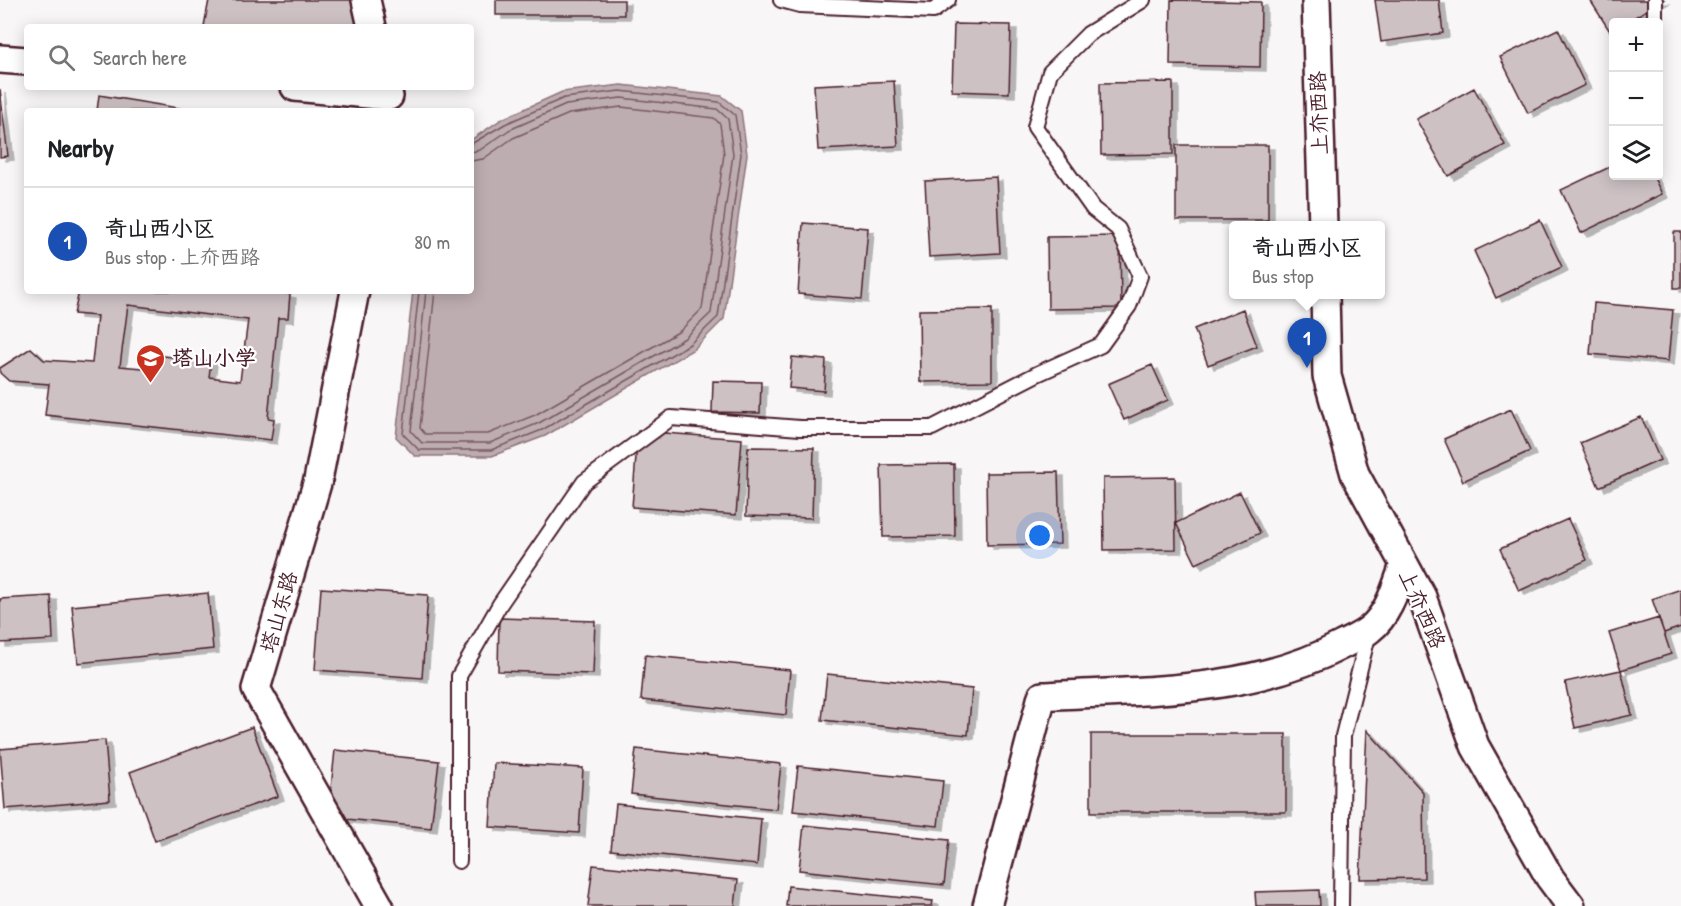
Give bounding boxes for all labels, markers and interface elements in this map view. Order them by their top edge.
map controls [1609,18,1663,180]
button: + [1609,18,1663,72]
search box [24,24,474,90]
icon: search [45,41,78,74]
text: Search here [93,42,187,72]
street label: 上夼西路 [1303,71,1334,155]
button: − [1609,72,1663,126]
button: layers [1609,126,1663,180]
text: Nearby [48,130,114,165]
text: 奇山西小区 [105,213,215,243]
popup [1229,221,1385,299]
text: 1 [64,228,71,255]
text: 80 m [414,228,450,255]
text: 奇山西小区 [1252,232,1362,262]
text: Bus stop · 上夼西路 [105,243,260,270]
text: Bus stop [1252,262,1314,289]
pin: 1 [1288,318,1326,368]
school or university icon: 塔山小学 [135,342,167,384]
place label: 塔山小学 [172,343,256,372]
your location [1025,521,1054,550]
street label: 上夼西路 [1392,565,1453,653]
street label: 塔山东路 [253,567,304,656]

